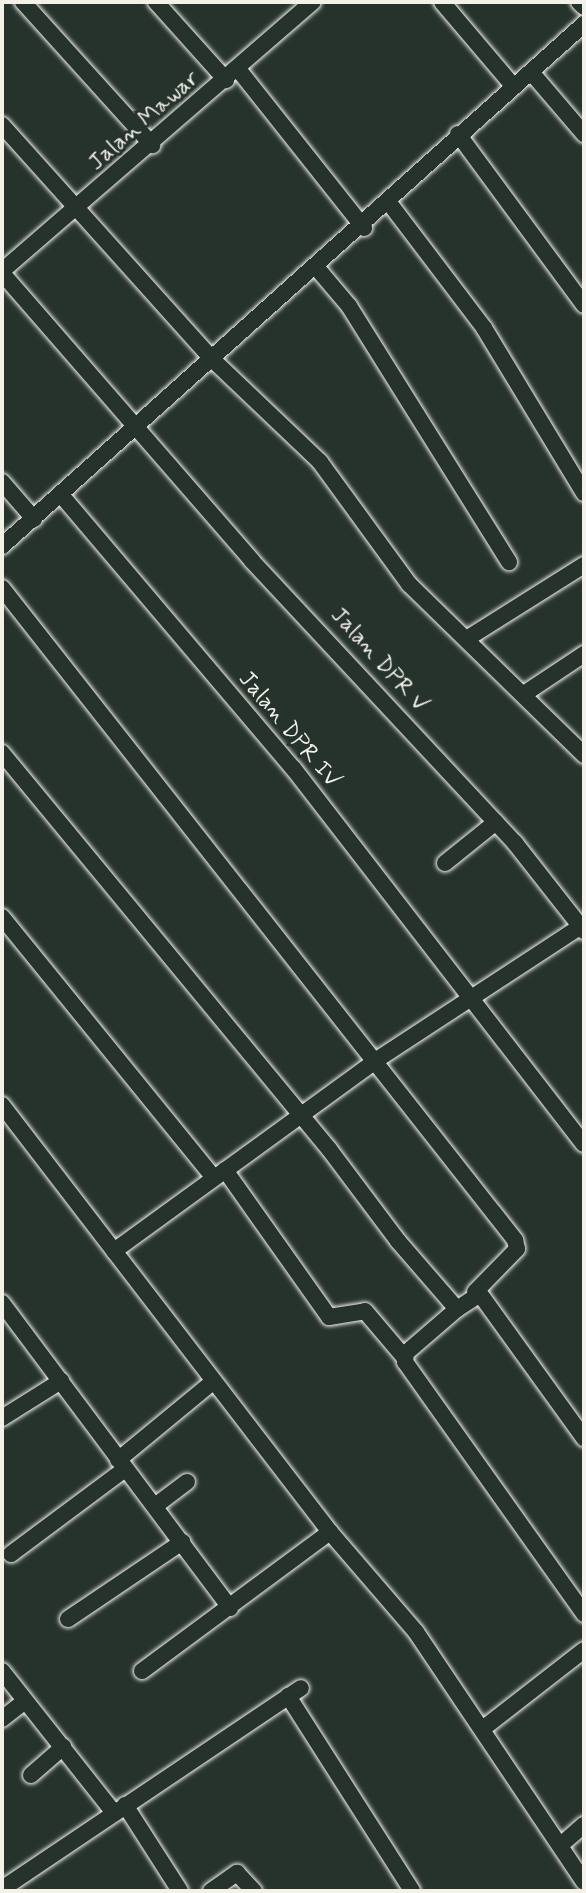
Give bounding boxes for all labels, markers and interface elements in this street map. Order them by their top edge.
street label: Jalan Mawar [84,66,204,176]
street label: Jalan DPR V [325,602,433,718]
street label: Jalan DPR IV [232,666,346,794]

